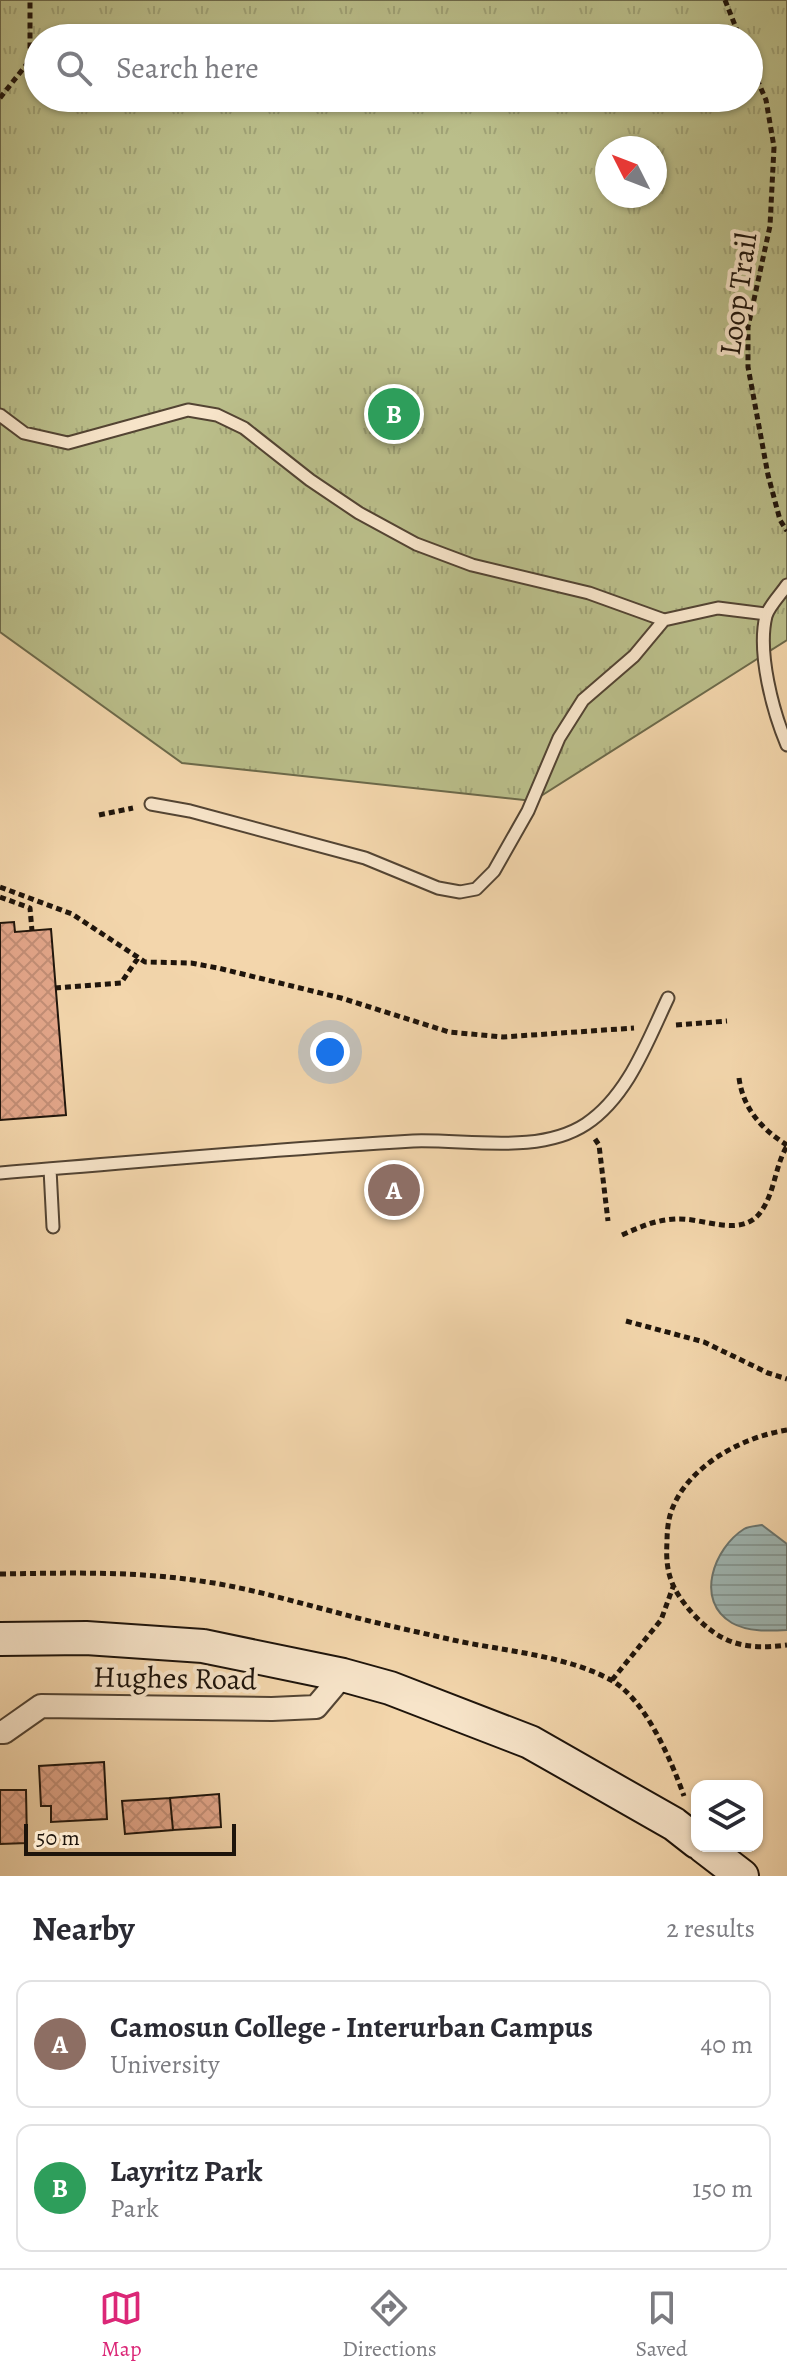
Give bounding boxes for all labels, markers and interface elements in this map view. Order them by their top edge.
search box [24,24,763,112]
icon: search [52,46,96,90]
text: Search here [116,48,259,88]
north arrow [595,136,667,208]
street label: Loop Trail [710,230,766,358]
pin: B [368,384,420,444]
your location [310,1032,350,1072]
pin: A [368,1160,420,1220]
street label: Hughes Road [93,1657,258,1699]
map controls [691,1780,763,1852]
button: layers [691,1780,763,1852]
scale bar [24,1820,236,1856]
text: 50 m [36,1823,80,1853]
text: Nearby [32,1905,135,1952]
text: 2 results [666,1911,755,1946]
text: Camosun College - Interurban Campus [110,2007,593,2047]
text: A [52,2027,68,2062]
text: 40 m [701,2027,753,2062]
text: University [110,2047,220,2082]
text: Layritz Park [110,2151,263,2191]
text: B [52,2171,68,2206]
text: 150 m [692,2171,753,2206]
text: Park [110,2191,159,2226]
tab: Map [99,2286,143,2364]
tab: Directions [342,2286,437,2364]
tab: Saved [635,2286,688,2364]

